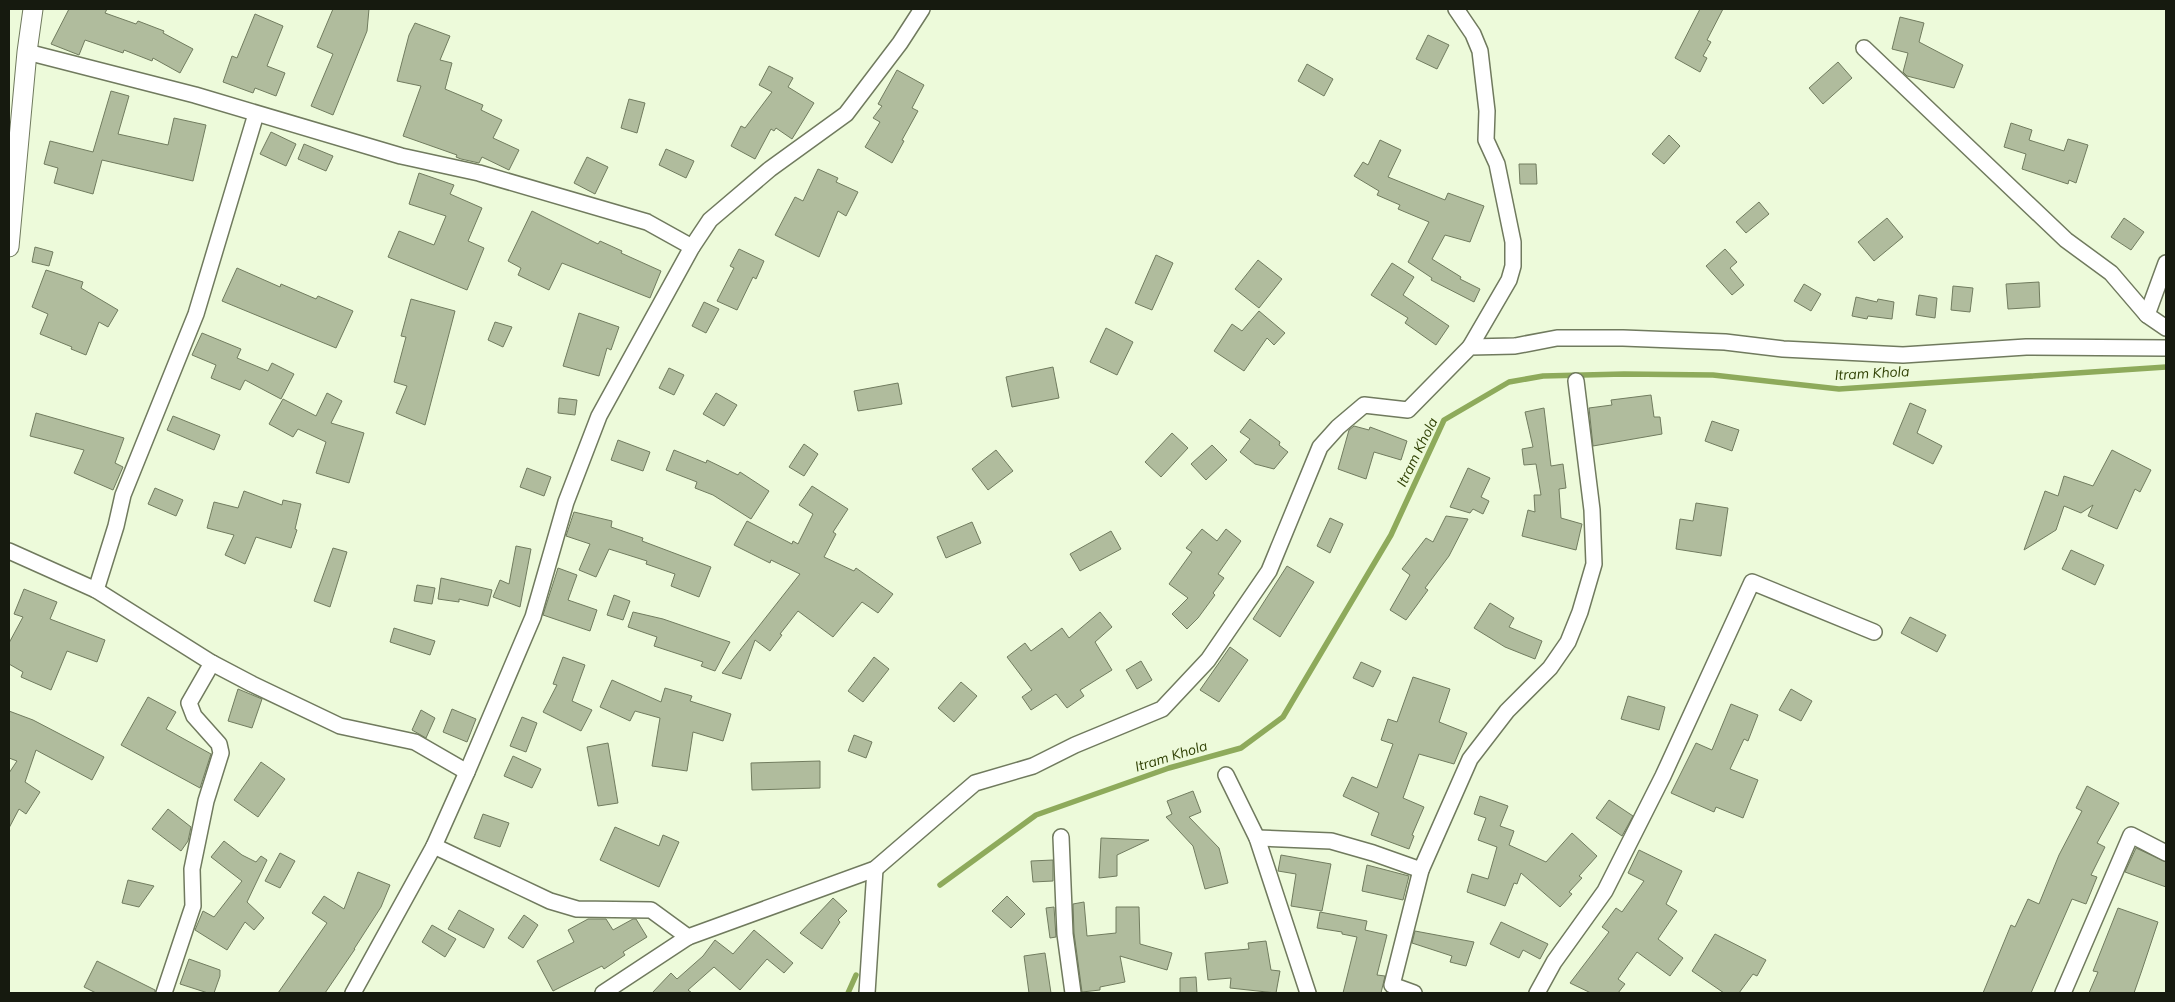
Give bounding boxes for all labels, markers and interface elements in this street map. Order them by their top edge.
water label: Itram Khola [1834,362,1910,384]
water label: Itram Khola [1393,414,1441,490]
water label: Itram Khola [1133,736,1209,776]

